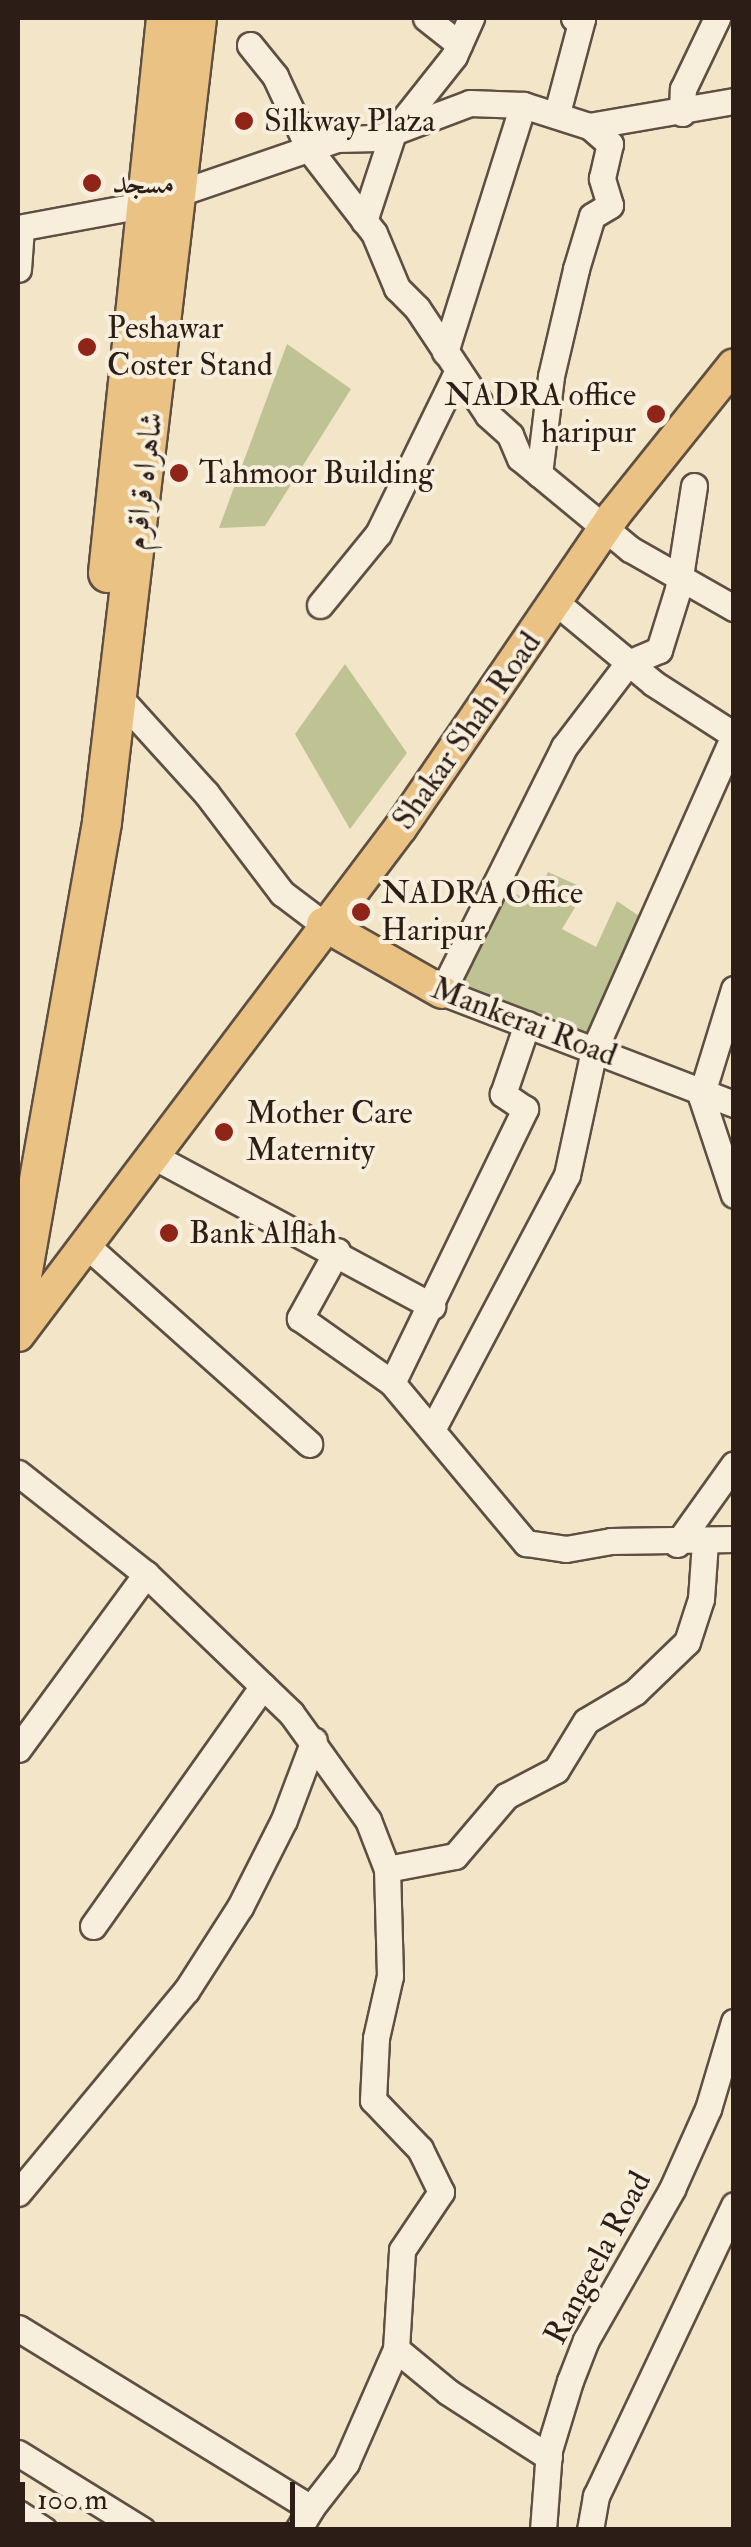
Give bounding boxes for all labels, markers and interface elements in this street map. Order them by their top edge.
place label: Silkway Plaza [264,102,435,140]
marker: Silkway Plaza [233,110,255,132]
place label: مسجد [112,164,175,202]
marker: مسجد [81,172,103,194]
place label: Peshawar Coster Stand [107,310,273,385]
marker: Peshawar Coster Stand [76,336,98,358]
place label: NADRA office haripur [444,377,636,452]
marker: NADRA office haripur [645,403,667,425]
street label: شاہراہ قراقرم [116,410,172,552]
place label: Tahmoor Building [199,454,434,492]
marker: Tahmoor Building [168,462,190,484]
street label: Shakar Shah Road [385,625,549,837]
place label: NADRA Office Haripur [381,875,583,950]
marker: NADRA Office Haripur [350,901,372,923]
street label: Mankerai Road [426,969,622,1075]
place label: Mother Care Maternity [246,1095,413,1170]
marker: Mother Care Maternity [211,1119,237,1145]
place label: Bank Alflah [189,1214,337,1252]
marker: Bank Alflah [158,1222,180,1244]
street label: Rangeela Road [536,2165,660,2351]
scale bar [25,2462,300,2524]
text: 100 m [37,2481,108,2518]

